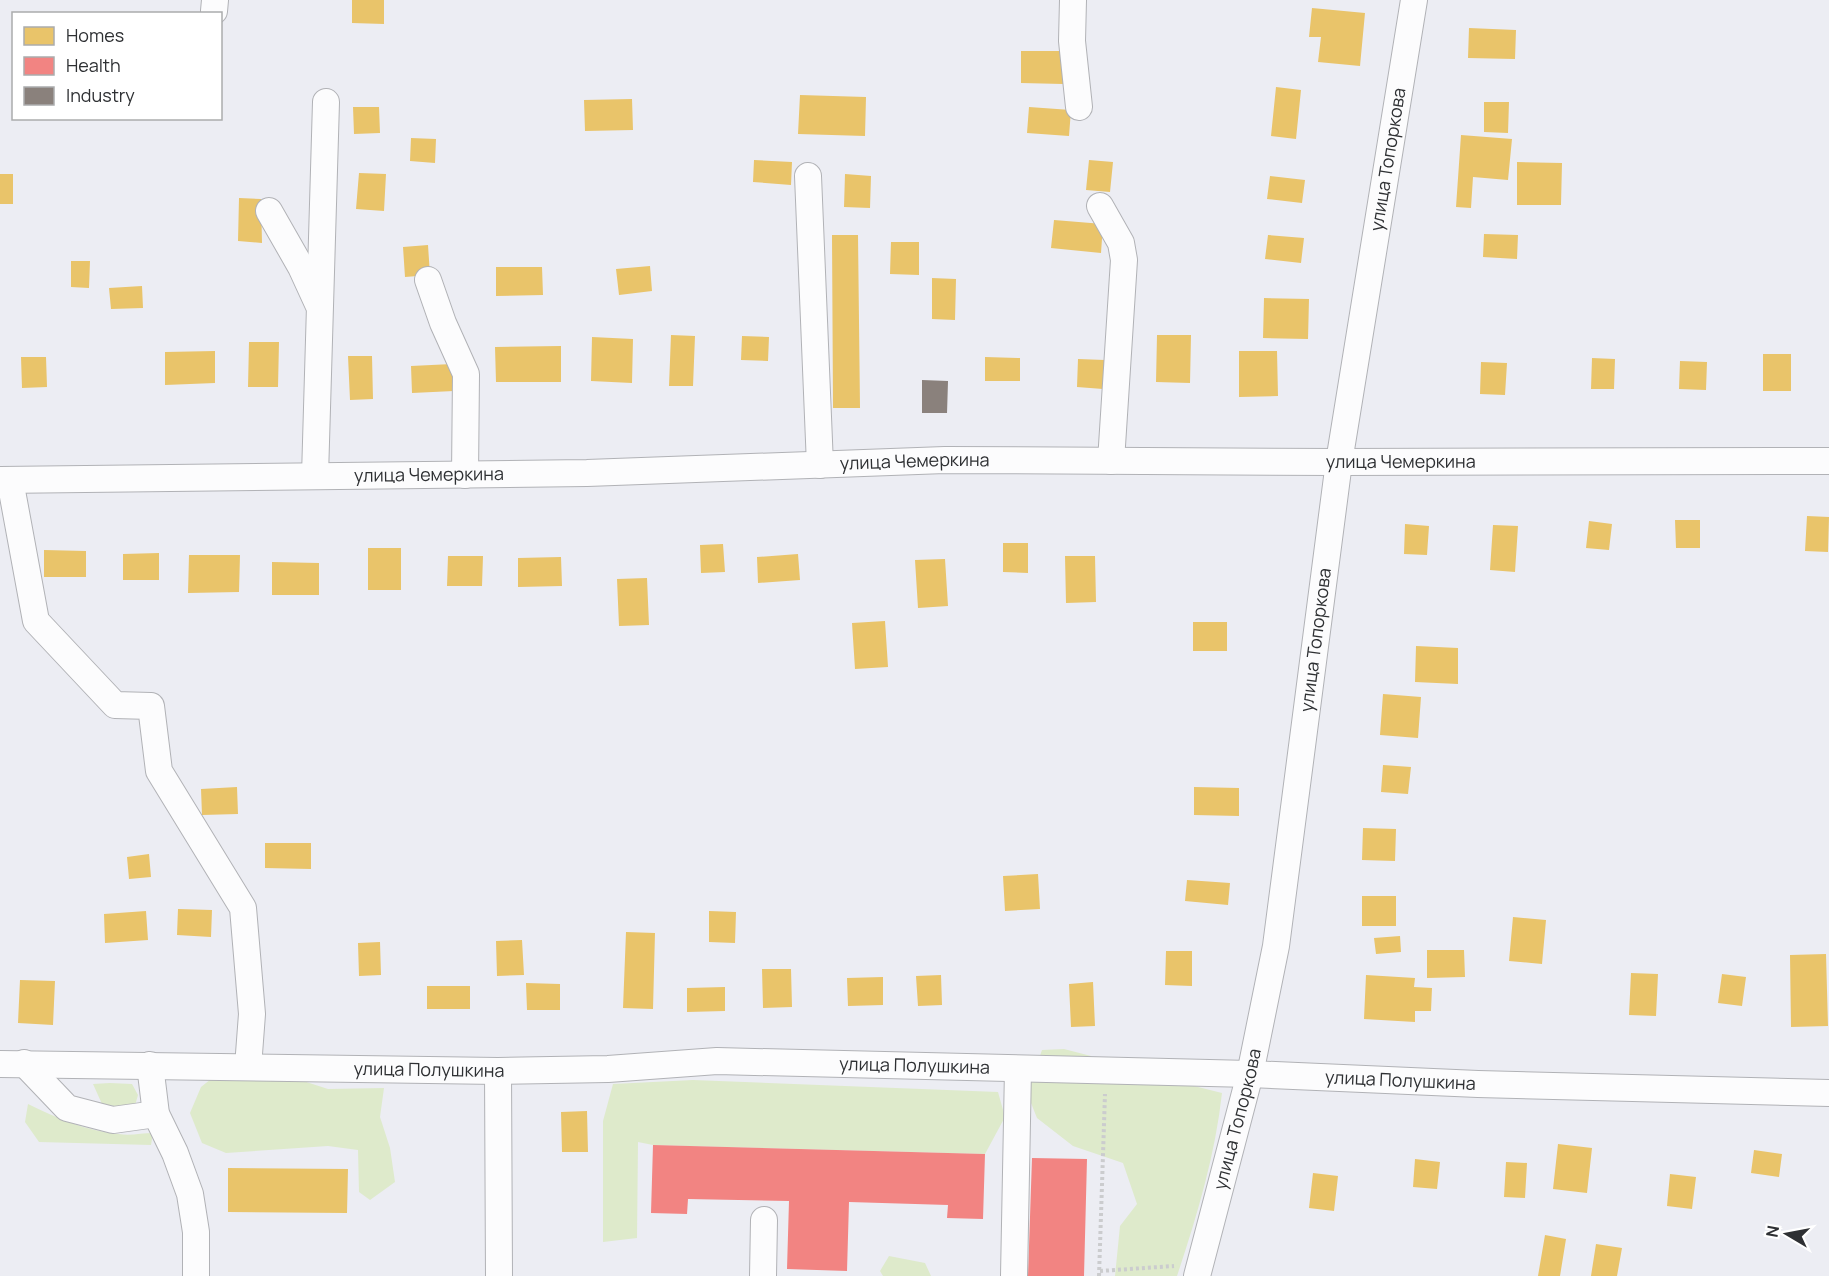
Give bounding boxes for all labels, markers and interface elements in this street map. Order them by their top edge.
legend [12,12,222,120]
text: Homes [66,23,124,47]
text: Health [66,53,121,77]
text: Industry [66,83,135,107]
street label: улица Топоркова [1364,86,1411,233]
street label: улица Чемеркина [839,447,990,475]
street label: улица Чемеркина [1326,449,1476,473]
street label: улица Чемеркина [354,461,504,487]
street label: улица Топоркова [1294,566,1336,713]
street label: улица Топоркова [1207,1046,1266,1192]
street label: улица Полушкина [839,1051,990,1079]
street label: улица Полушкина [353,1056,505,1082]
street label: улица Полушкина [1324,1064,1476,1095]
north arrow [1757,1204,1817,1264]
text: N [1760,1224,1784,1239]

